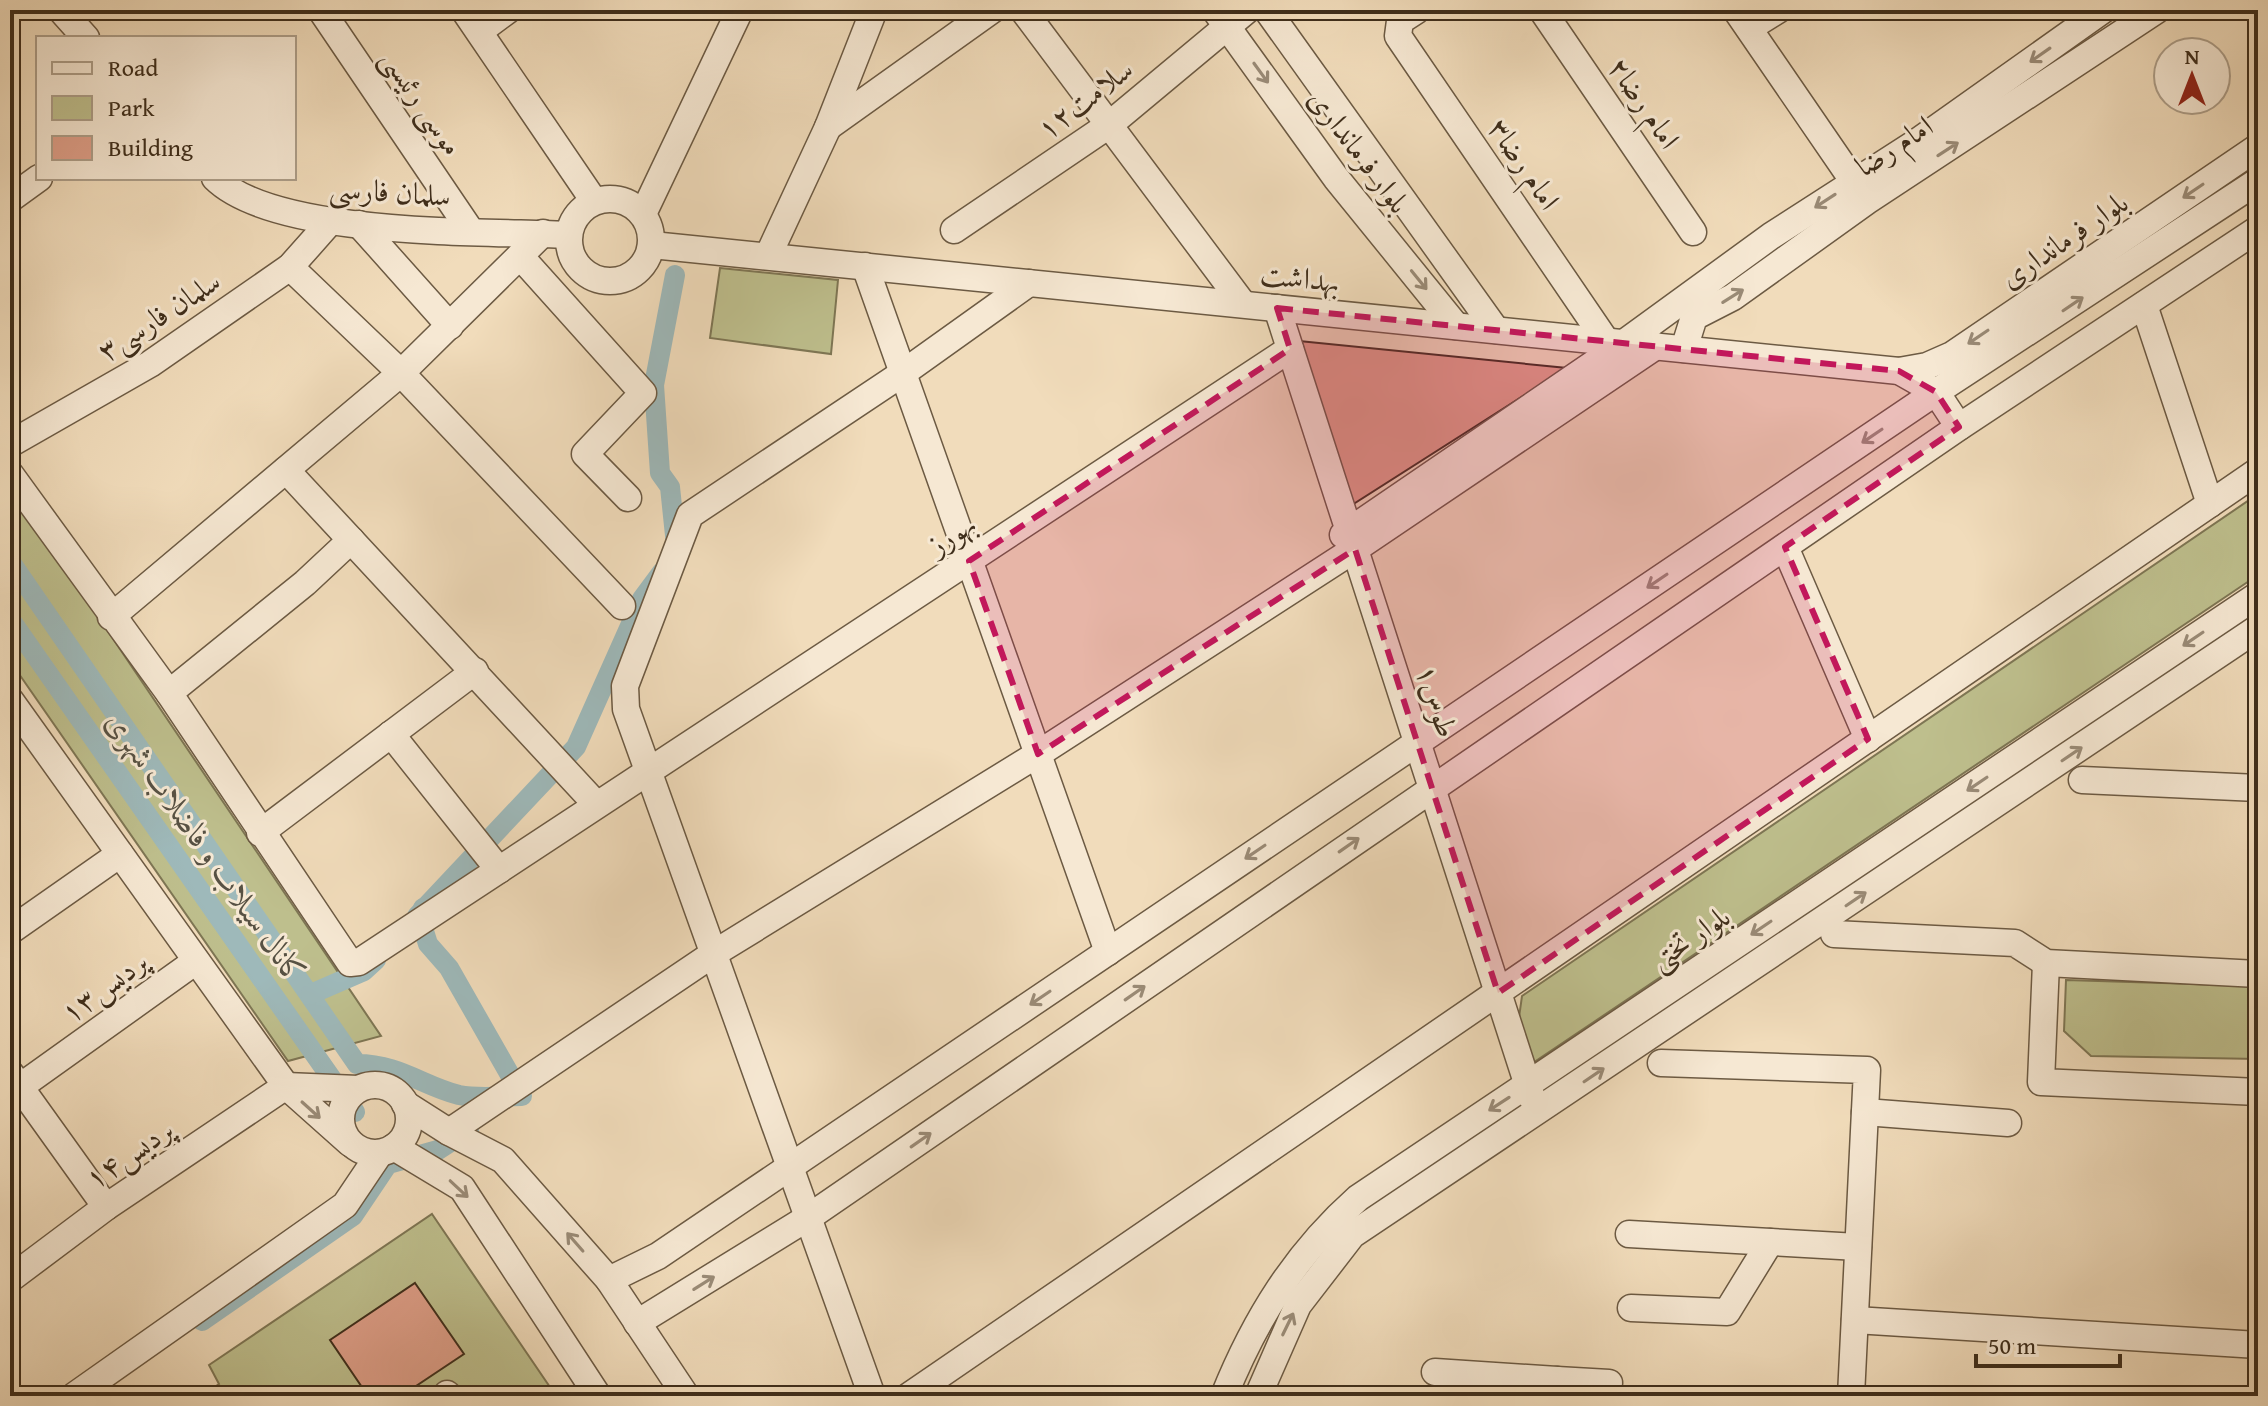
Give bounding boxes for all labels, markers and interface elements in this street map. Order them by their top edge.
legend [36,36,296,180]
north arrow [2152,36,2232,116]
street label: موسی رئیسی [371,39,475,164]
text: N [2185,40,2200,72]
street label: سلامت۱۲ [1027,47,1142,149]
one-way arrow [2029,47,2051,63]
street label: امام رضا۲ [1594,48,1692,160]
text: Road [108,50,158,85]
one-way arrow [1253,62,1269,84]
street label: بلوار فرمانداری [1298,79,1421,222]
text: Park [108,90,155,125]
street label: امام رضا [1846,104,1944,191]
street label: امام رضا۳ [1474,109,1572,221]
text: Building [108,130,193,165]
one-way arrow [1936,140,1958,157]
street label: سلمان فارسی [328,165,452,217]
street label: بلوار فرمانداری [1990,180,2137,298]
one-way arrow [2183,183,2205,199]
one-way arrow [1814,193,1836,210]
street label: بهداشت [1258,251,1342,303]
street label: سلمان فارسی۳ [88,259,229,372]
one-way arrow [1410,269,1428,290]
one-way arrow [1721,287,1744,303]
one-way arrow [2061,296,2083,313]
one-way arrow [1968,329,1990,345]
one-way arrow [1861,428,1883,444]
street label: بهورز [916,501,985,567]
one-way arrow [1646,573,1668,589]
one-way arrow [2183,631,2205,647]
street label: طوس۱ [1405,658,1470,743]
water label: کانال سیلاب و فاضلاب شهری [95,701,320,995]
one-way arrow [2060,745,2082,762]
one-way arrow [1967,775,1989,792]
one-way arrow [1338,837,1360,853]
one-way arrow [1245,844,1267,860]
one-way arrow [1844,891,1867,907]
street label: بلوار تختی [1640,894,1739,981]
one-way arrow [1751,920,1773,937]
street label: پردیس۱۳ [51,938,158,1033]
one-way arrow [1124,984,1146,1001]
one-way arrow [1029,989,1051,1006]
one-way arrow [1582,1067,1604,1083]
one-way arrow [1488,1096,1510,1113]
one-way arrow [301,1101,321,1120]
street label: پردیس۱۴ [75,1106,184,1199]
one-way arrow [910,1132,932,1148]
one-way arrow [449,1180,469,1199]
one-way arrow [566,1233,584,1253]
one-way arrow [692,1274,715,1290]
one-way arrow [1281,1313,1296,1337]
scale bar [1976,1318,2120,1368]
text: 50 m [1988,1328,2036,1363]

